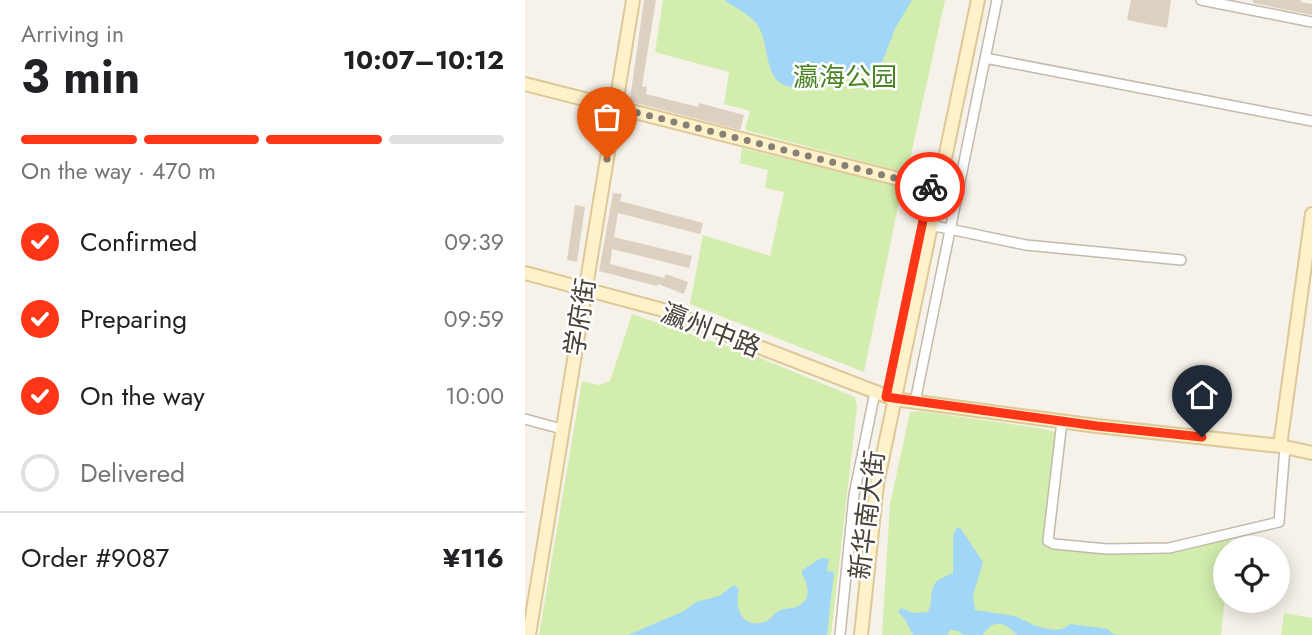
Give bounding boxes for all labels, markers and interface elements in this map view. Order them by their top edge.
text: Arriving in [21,17,124,51]
text: 10:07–10:12 [343,41,504,79]
text: 3 min [21,44,140,110]
park label: 瀛海公园 [793,58,897,96]
pin [577,87,637,159]
icon: bag [588,98,626,136]
courier [895,152,965,222]
text: On the way · 470 m [21,154,216,188]
icon: bike [911,168,949,206]
icon: check [21,223,59,261]
text: Confirmed [80,223,197,261]
text: 09:39 [444,225,504,259]
street label: 学府街 [555,276,605,358]
street label: 瀛州中路 [656,294,766,366]
icon: check [21,300,59,338]
text: Preparing [80,300,187,338]
text: 09:59 [444,302,504,336]
pin [1172,365,1232,437]
icon: home [1183,376,1221,414]
icon: check [21,377,59,415]
text: On the way [80,377,205,415]
text: 10:00 [445,379,504,413]
street label: 新华南大街 [840,448,894,582]
text: Delivered [80,454,185,492]
map controls [1213,536,1290,613]
button: locate [1213,536,1290,613]
text: Order #9087 [21,539,169,577]
text: ¥116 [443,539,504,577]

